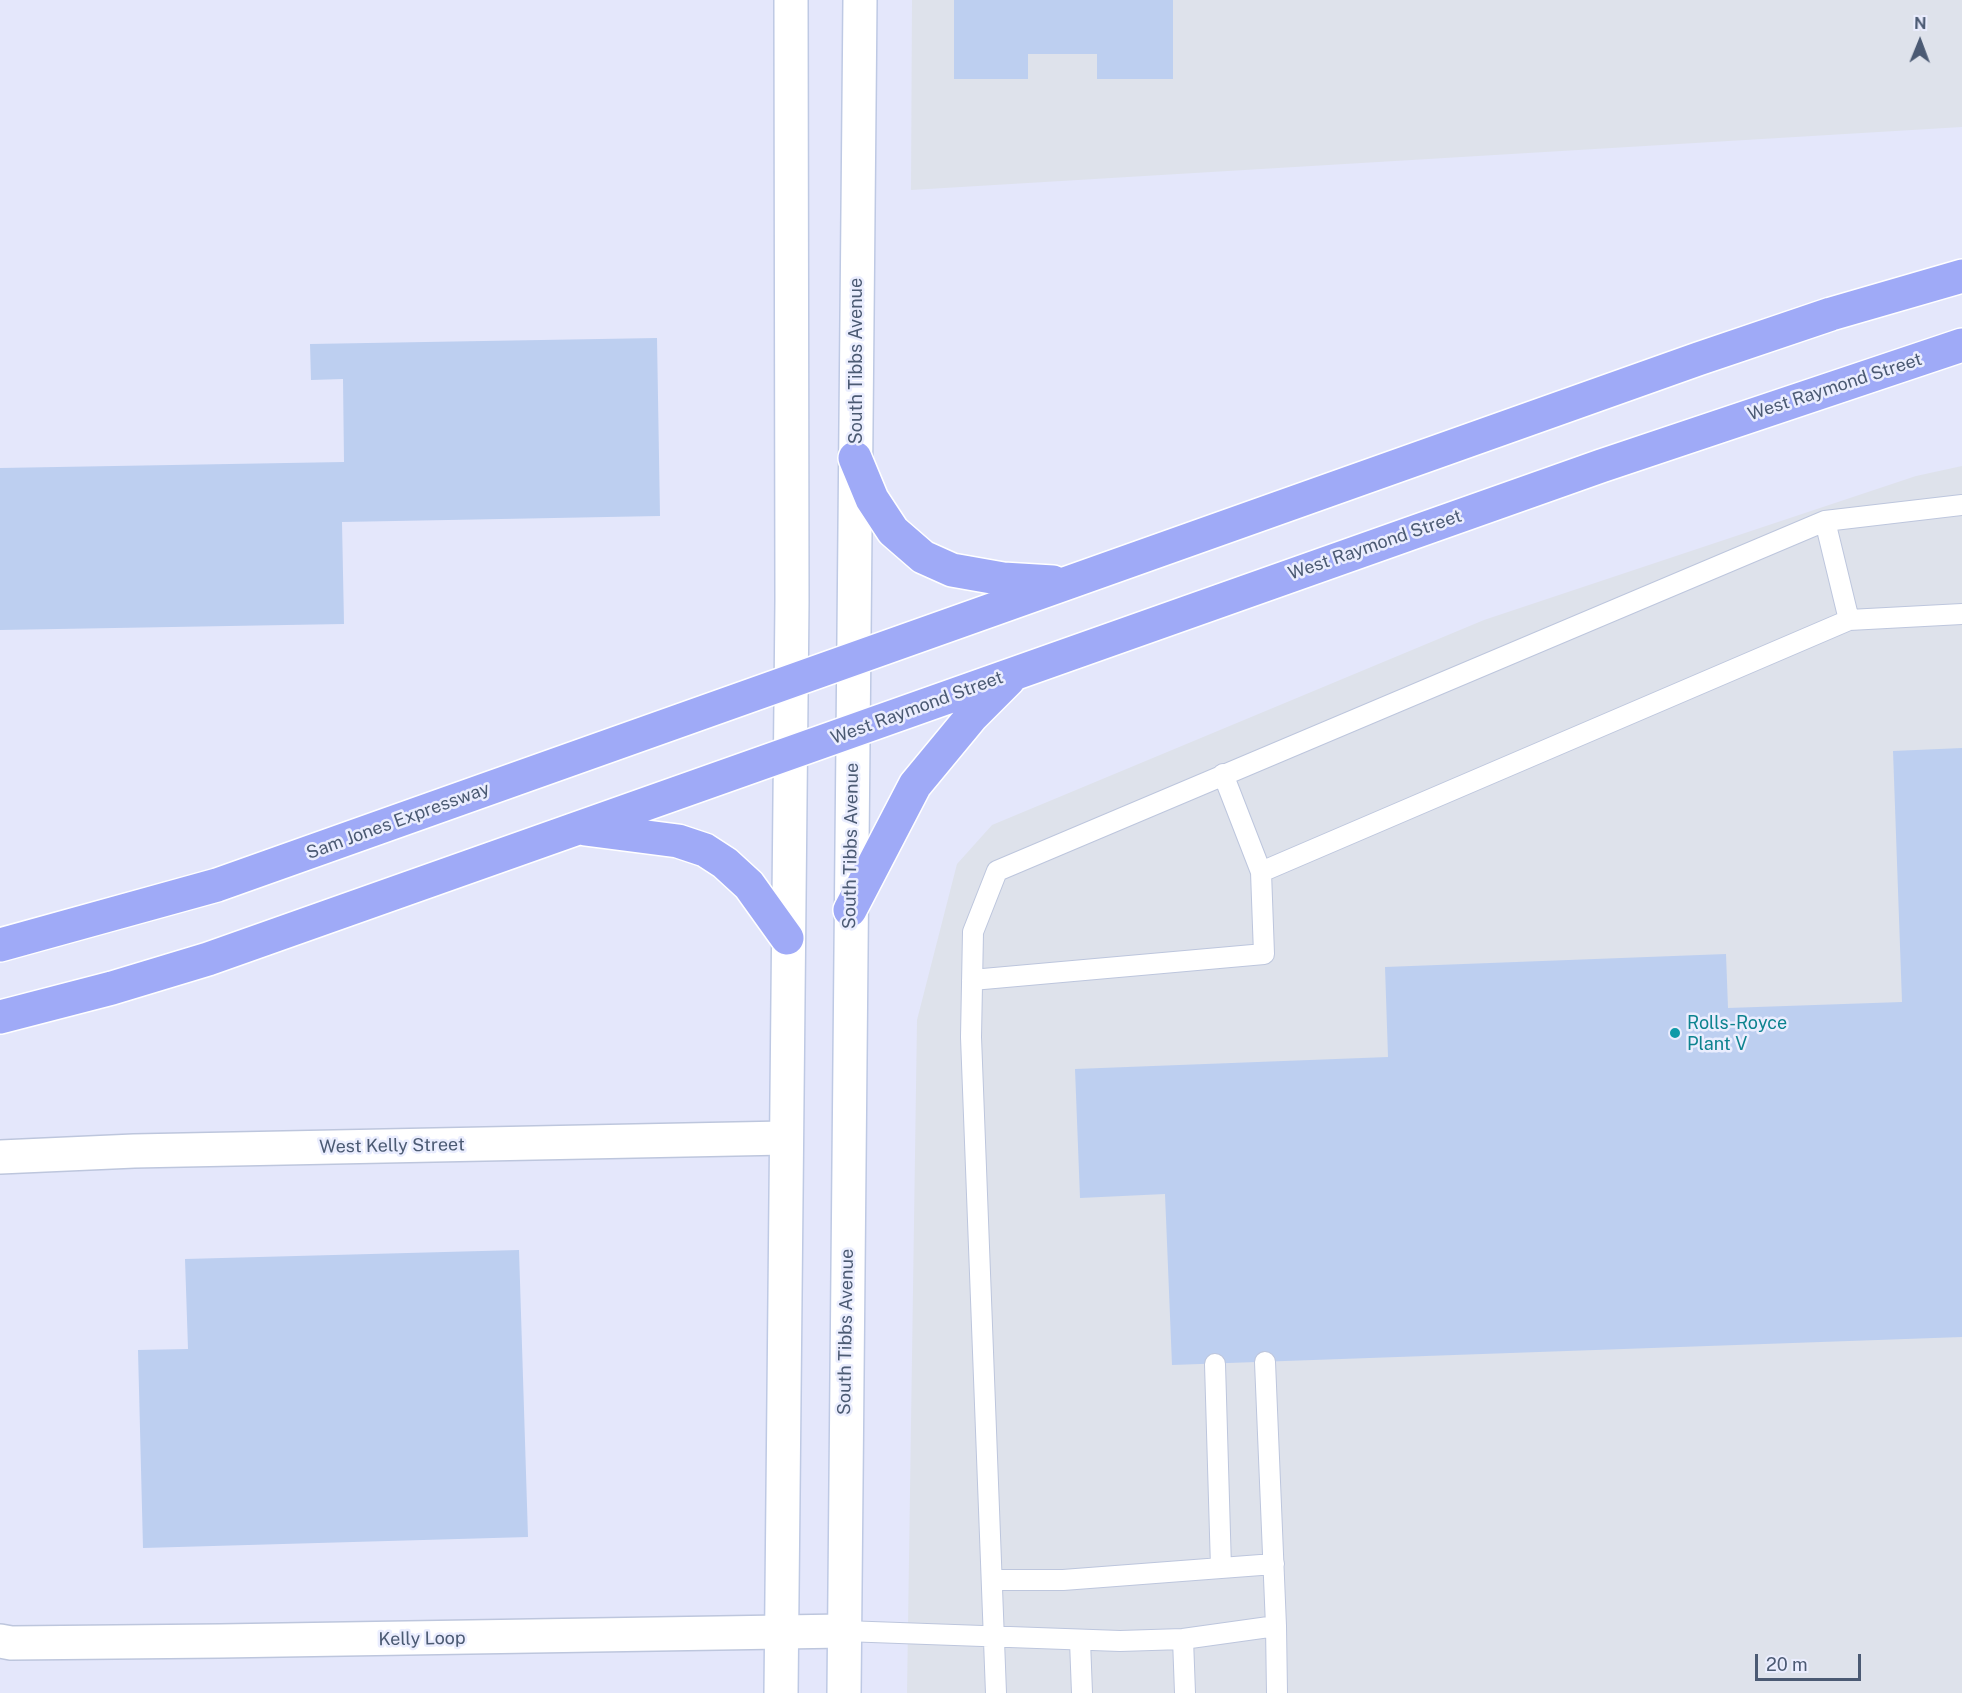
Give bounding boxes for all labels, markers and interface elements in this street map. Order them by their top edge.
north arrow [1890,12,1950,72]
text: N [1914,14,1927,33]
street label: South Tibbs Avenue [845,278,867,444]
street label: West Raymond Street [1745,349,1925,425]
street label: West Raymond Street [1286,505,1464,585]
street label: West Raymond Street [828,667,1006,749]
street label: South Tibbs Avenue [839,763,863,929]
street label: Sam Jones Expressway [304,778,492,864]
place label: Rolls-Royce Plant V [1687,1012,1787,1054]
marker: Rolls-Royce Plant V [1668,1026,1682,1040]
street label: West Kelly Street [319,1134,465,1158]
street label: South Tibbs Avenue [834,1249,858,1415]
street label: Kelly Loop [378,1627,466,1651]
scale bar [1758,1642,1864,1680]
text: 20 m [1766,1654,1808,1675]

